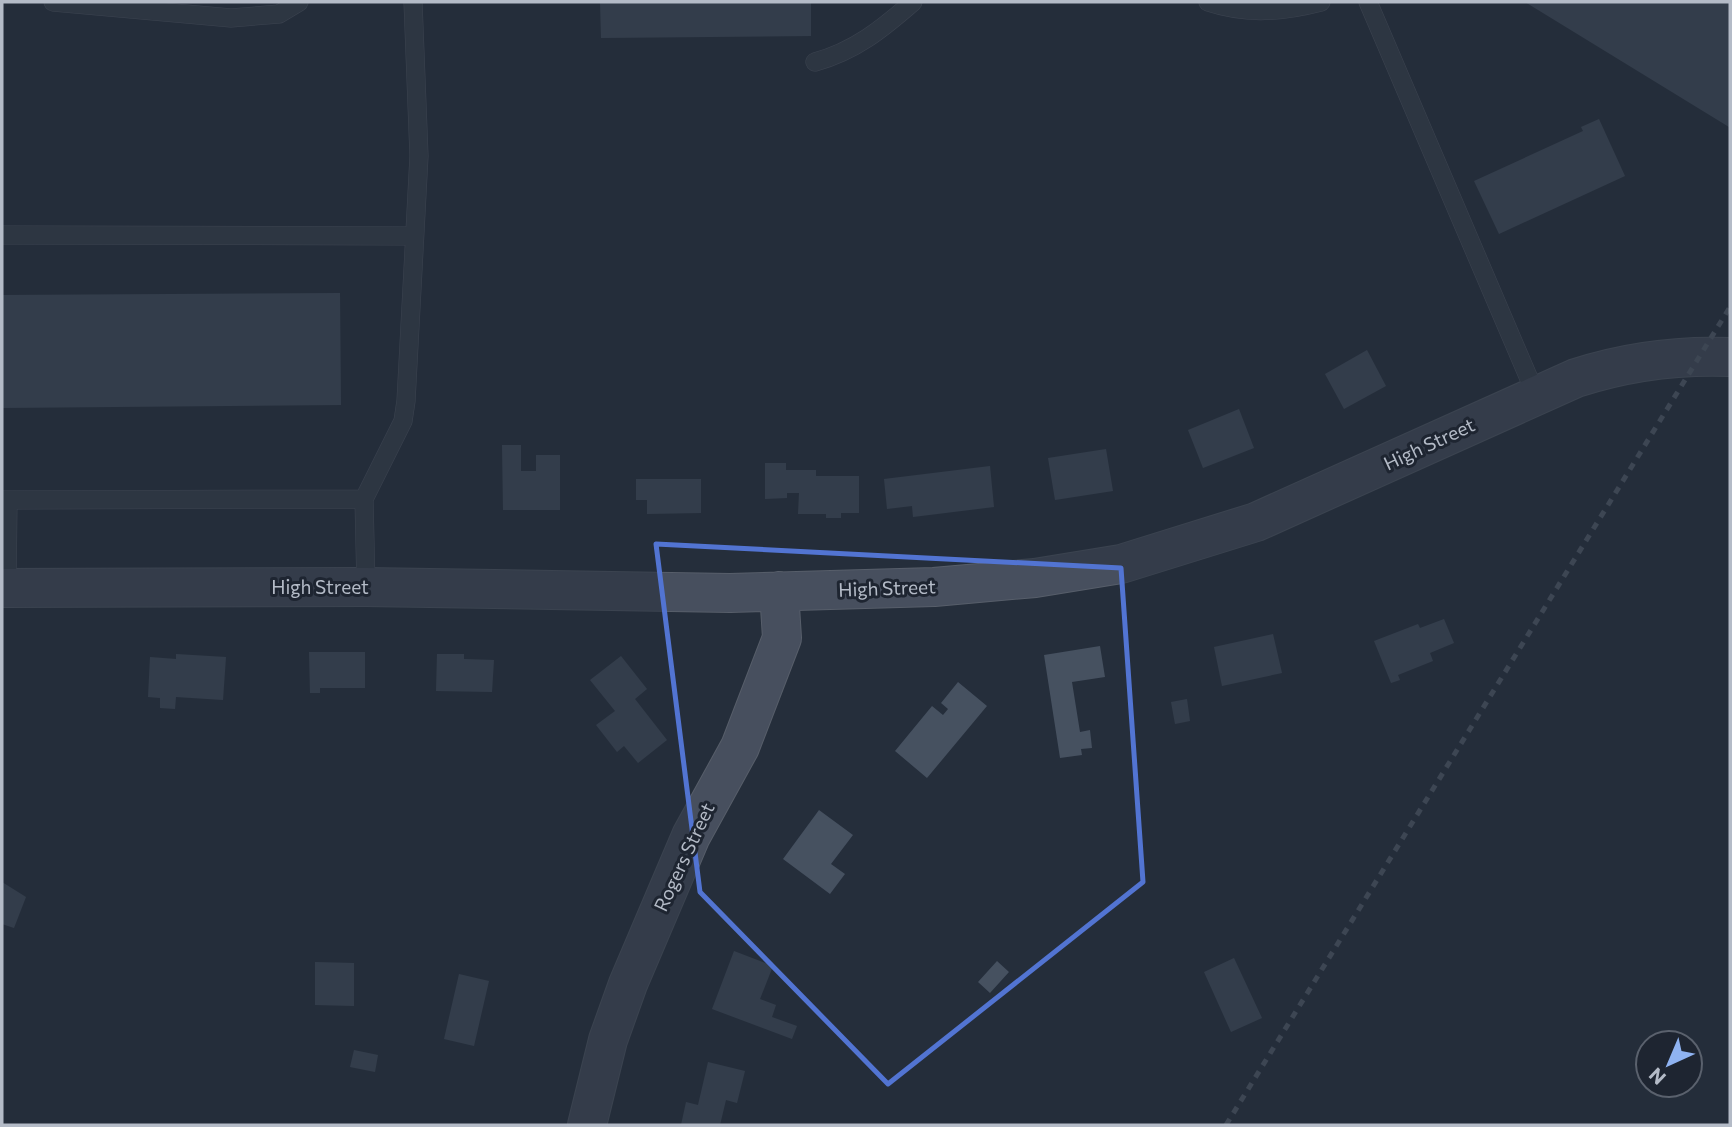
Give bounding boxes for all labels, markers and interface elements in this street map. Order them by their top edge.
street label: High Street [1380,412,1478,475]
street label: High Street [838,574,936,601]
street label: High Street [271,575,369,598]
street label: Rogers Street [648,799,719,915]
north arrow [1634,1029,1704,1099]
text: N [1644,1063,1670,1090]

